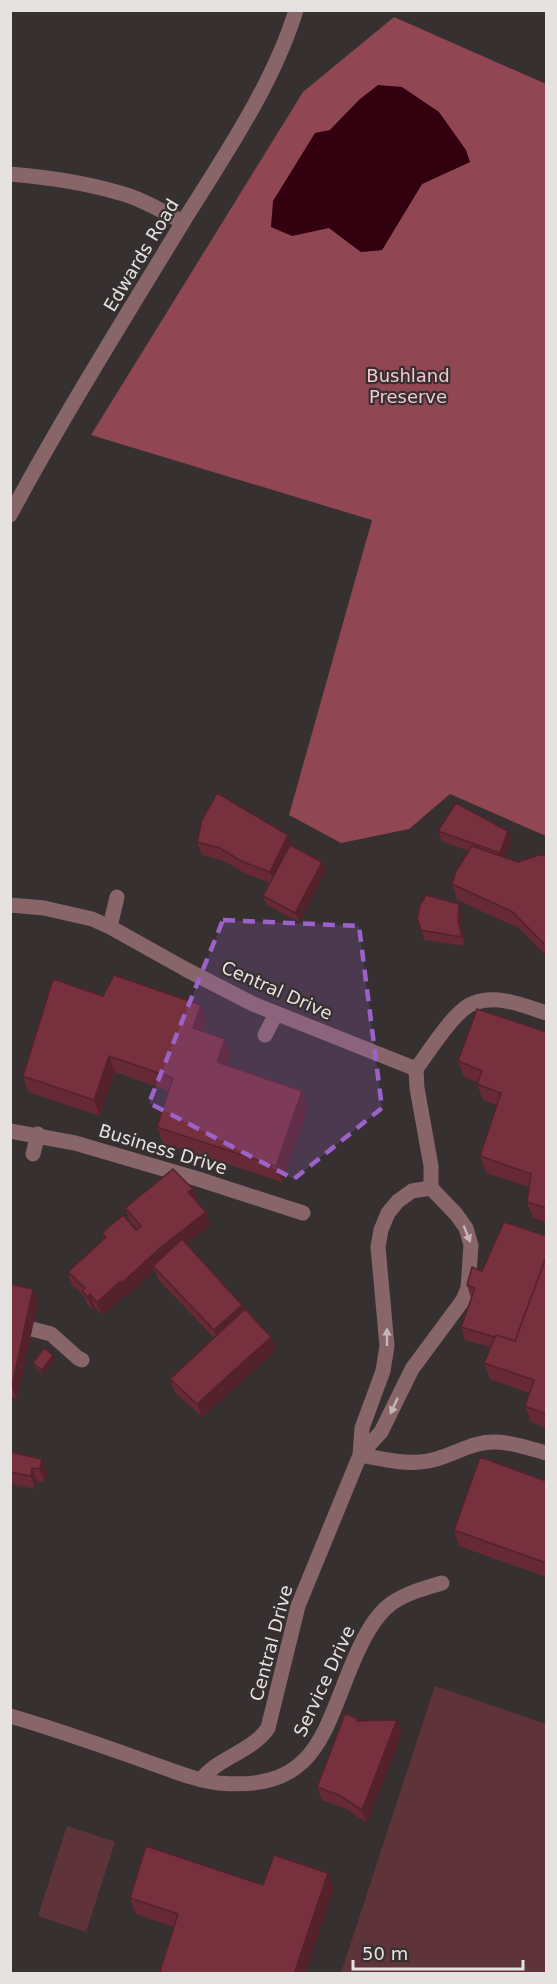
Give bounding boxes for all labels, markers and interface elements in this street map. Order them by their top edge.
street label: Edwards Road [99,195,183,315]
park label: Bushland Preserve [366,365,450,407]
street label: Central Drive [218,956,336,1024]
street label: Business Drive [96,1120,230,1178]
one-way arrow [462,1225,472,1243]
one-way arrow [382,1328,392,1347]
one-way arrow [390,1397,399,1414]
street label: Central Drive [245,1583,297,1703]
street label: Service Drive [289,1622,359,1740]
scale bar [353,1933,522,1971]
text: 50 m [362,1943,408,1964]

